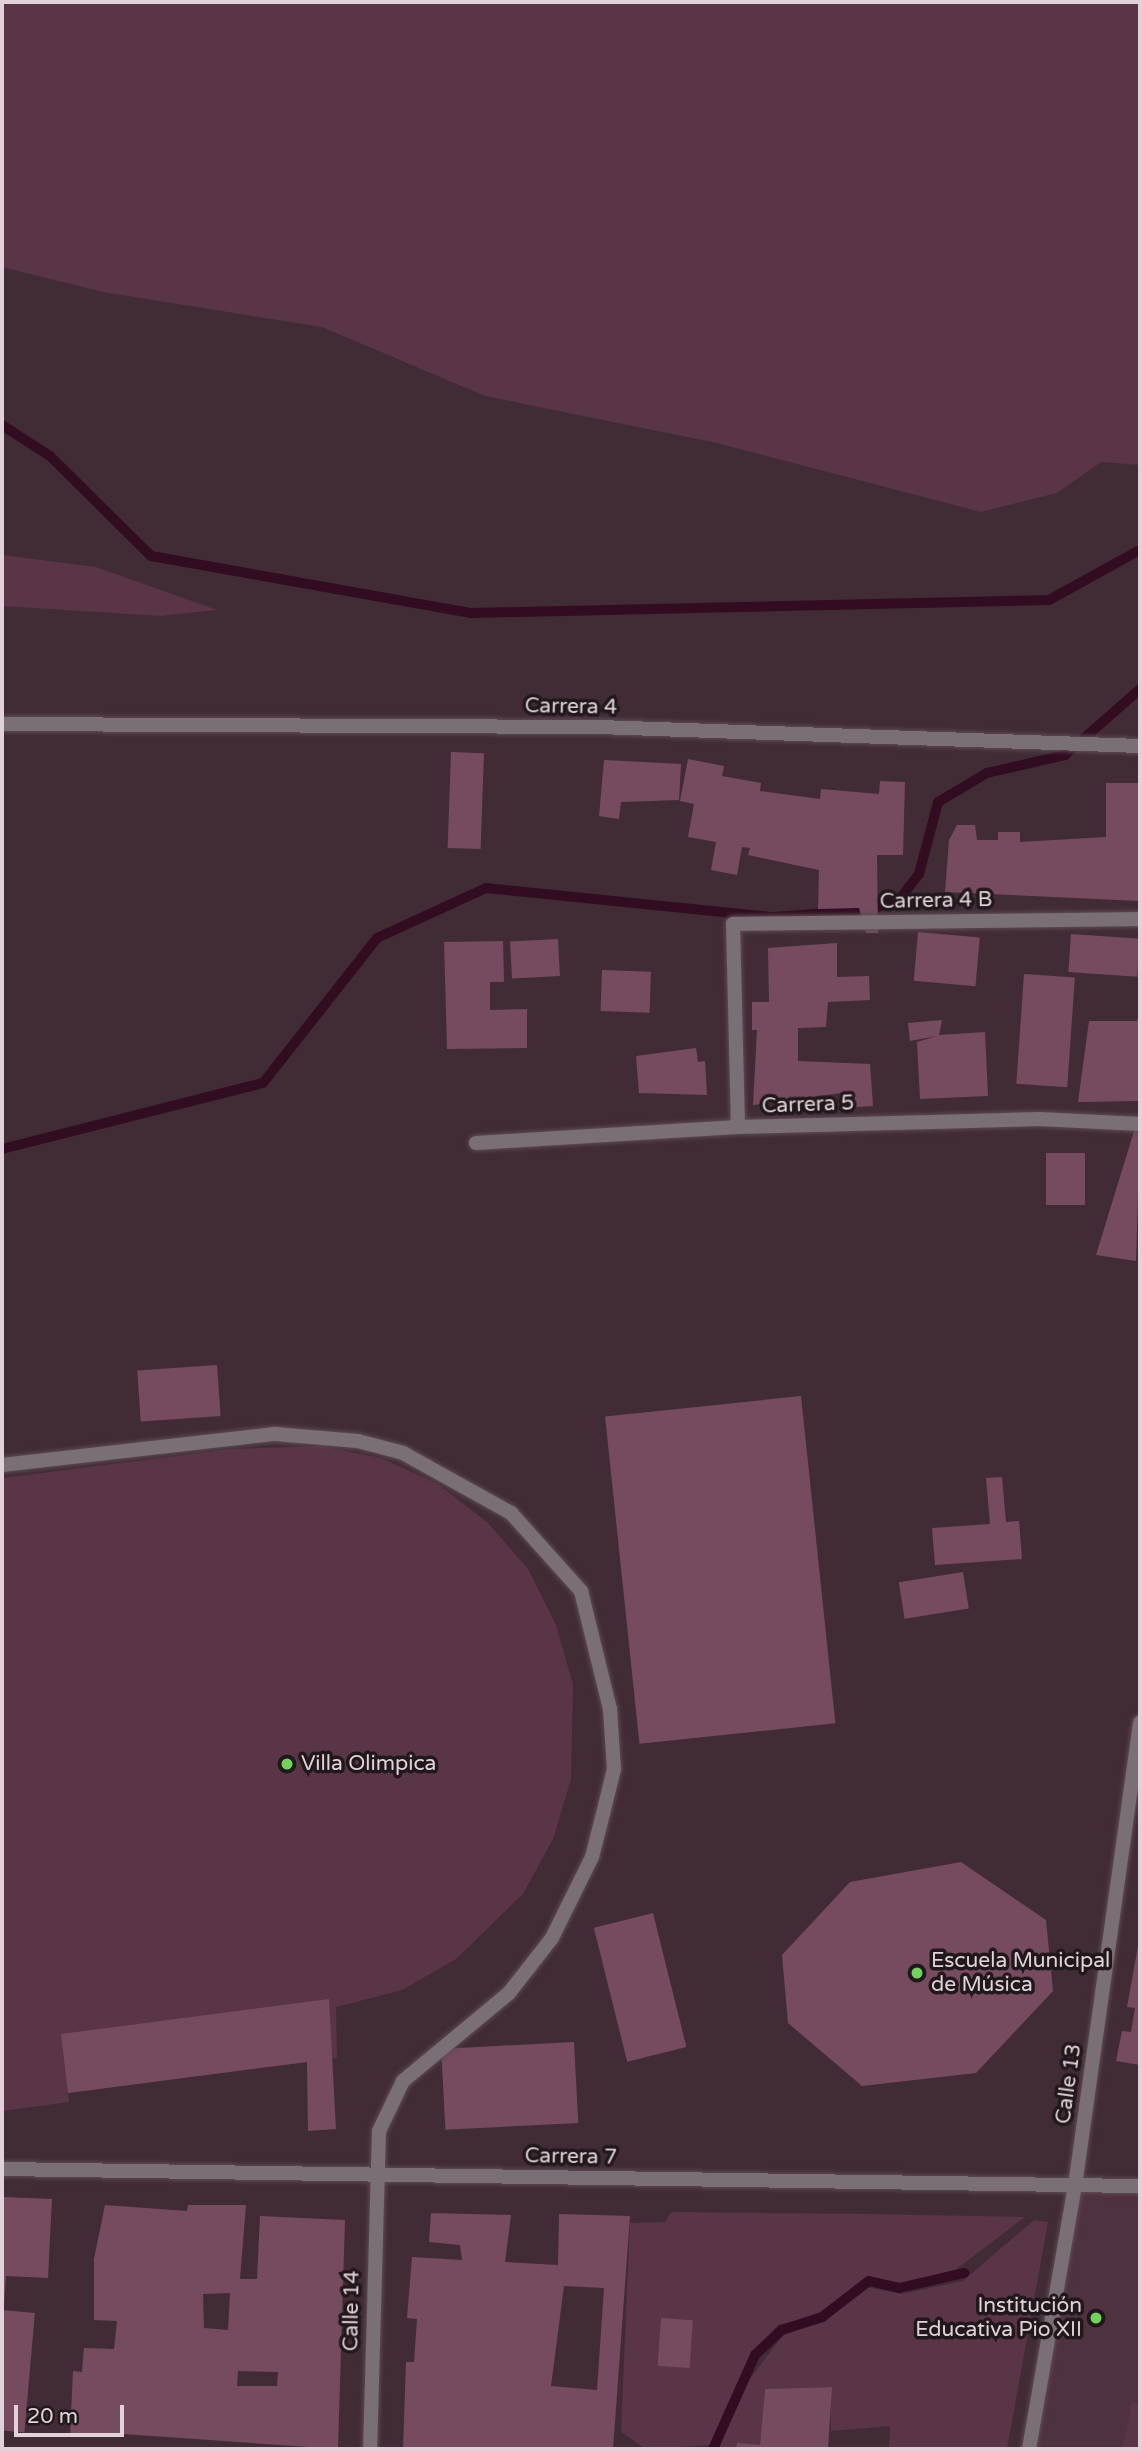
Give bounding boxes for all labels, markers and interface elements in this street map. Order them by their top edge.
street label: Carrera 4 [525,694,617,720]
street label: Carrera 4 B [880,887,992,915]
street label: Carrera 5 [761,1091,855,1119]
place label: Villa Olimpica [301,1751,436,1777]
marker: Villa Olimpica [279,1756,295,1772]
place label: Escuela Municipal de Música [931,1948,1110,1998]
marker: Escuela Municipal de Música [909,1965,925,1981]
street label: Calle 13 [1051,2042,1087,2126]
street label: Carrera 7 [525,2144,617,2170]
street label: Calle 14 [339,2270,365,2352]
place label: Institución Educativa Pio XII [915,2293,1082,2343]
marker: Institución Educativa Pio XII [1088,2310,1104,2326]
scale bar [18,2392,128,2436]
text: 20 m [27,2404,78,2429]

